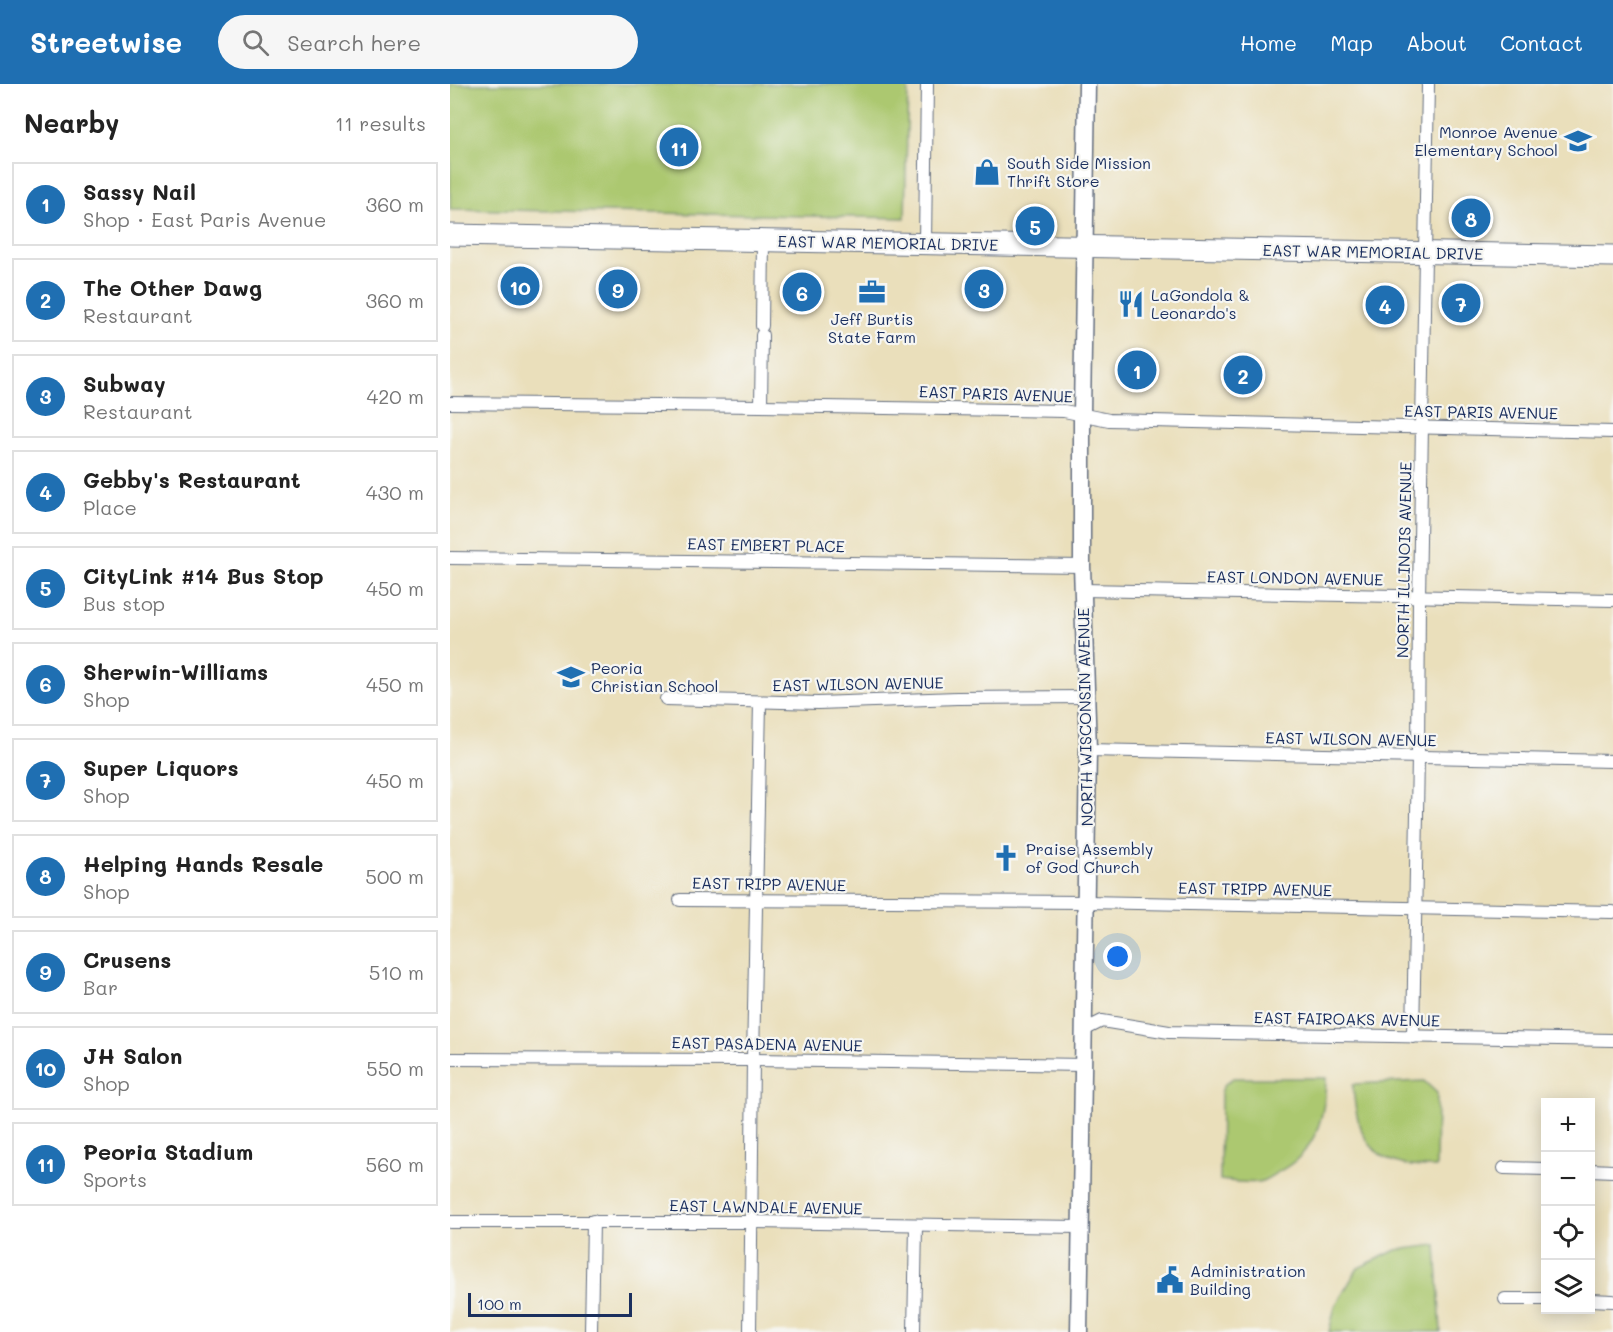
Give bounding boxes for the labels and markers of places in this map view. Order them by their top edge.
place label: Monroe Avenue Elementary School [1414,121,1558,160]
pin: 11 [660,124,698,170]
school or university icon: Monroe Avenue Elementary School [1563,126,1593,156]
place label: South Side Mission Thrift Store [1007,152,1151,191]
shop icon: South Side Mission Thrift Store [972,157,1002,187]
pin: 8 [1452,196,1490,240]
pin: 5 [1016,204,1054,248]
pin: 10 [500,264,540,308]
pin: 9 [598,266,638,312]
pin: 3 [964,266,1004,312]
pin: 6 [782,270,822,314]
office icon: Jeff Burtis State Farm [857,277,887,307]
pin: 7 [1442,280,1480,326]
pin: 4 [1366,282,1404,328]
place label: LaGondola & Leonardo's [1151,284,1250,323]
restaurant icon: LaGondola & Leonardo's [1116,289,1146,319]
place label: Jeff Burtis State Farm [828,308,916,347]
pin: 1 [1118,348,1156,392]
pin: 2 [1224,352,1262,398]
place label: Peoria Christian School [591,657,718,696]
school or university icon: Peoria Christian School [556,662,586,692]
place label: Praise Assembly of God Church [1026,838,1153,877]
church icon: Praise Assembly of God Church [991,843,1021,873]
place label: Administration Building [1190,1260,1306,1299]
public building icon: Administration Building [1155,1265,1185,1295]

